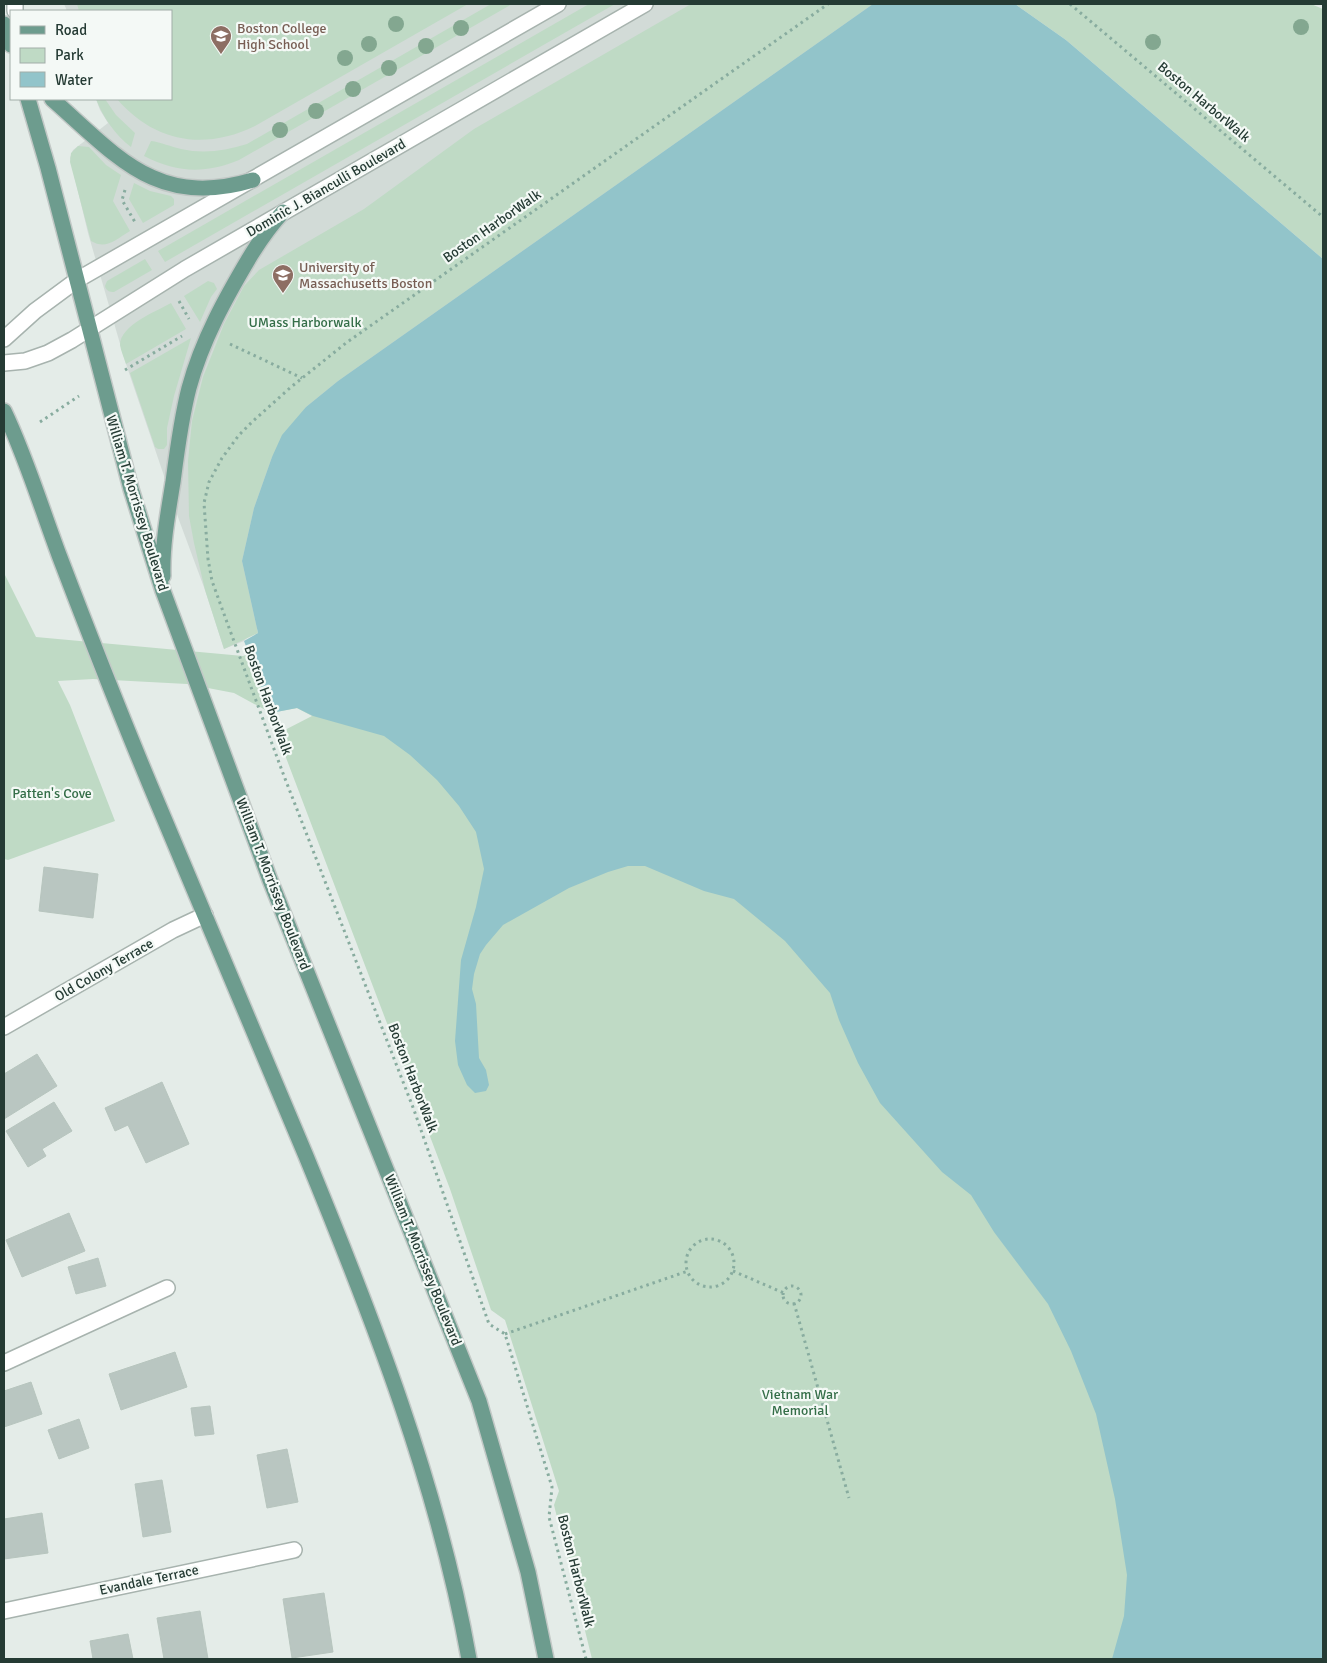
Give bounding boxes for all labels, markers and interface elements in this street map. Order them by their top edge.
legend [10,10,172,100]
place label: Boston College High School [237,20,327,53]
text: Road [55,21,87,39]
school or university icon: Boston College High School [209,24,233,55]
text: Park [55,46,84,64]
street label: Boston HarborWalk [1154,58,1254,146]
text: Water [55,71,93,89]
street label: Dominic J. Bianculli Boulevard [243,135,409,241]
street label: Boston HarborWalk [440,186,544,266]
place label: University of Massachusetts Boston [299,259,432,292]
school or university icon: University of Massachusetts Boston [271,263,295,294]
park label: UMass Harborwalk [248,314,362,331]
street label: William T. Morrissey Boulevard [102,413,172,593]
street label: Boston HarborWalk [240,643,296,757]
park label: Patten's Cove [12,785,92,802]
street label: William T. Morrissey Boulevard [232,796,314,972]
street label: Old Colony Terrace [52,935,156,1005]
street label: Boston HarborWalk [384,1021,442,1135]
street label: William T. Morrissey Boulevard [381,1172,465,1348]
park label: Vietnam War Memorial [762,1386,839,1419]
street label: Boston HarborWalk [554,1513,598,1629]
street label: Evandale Terrace [98,1561,200,1599]

